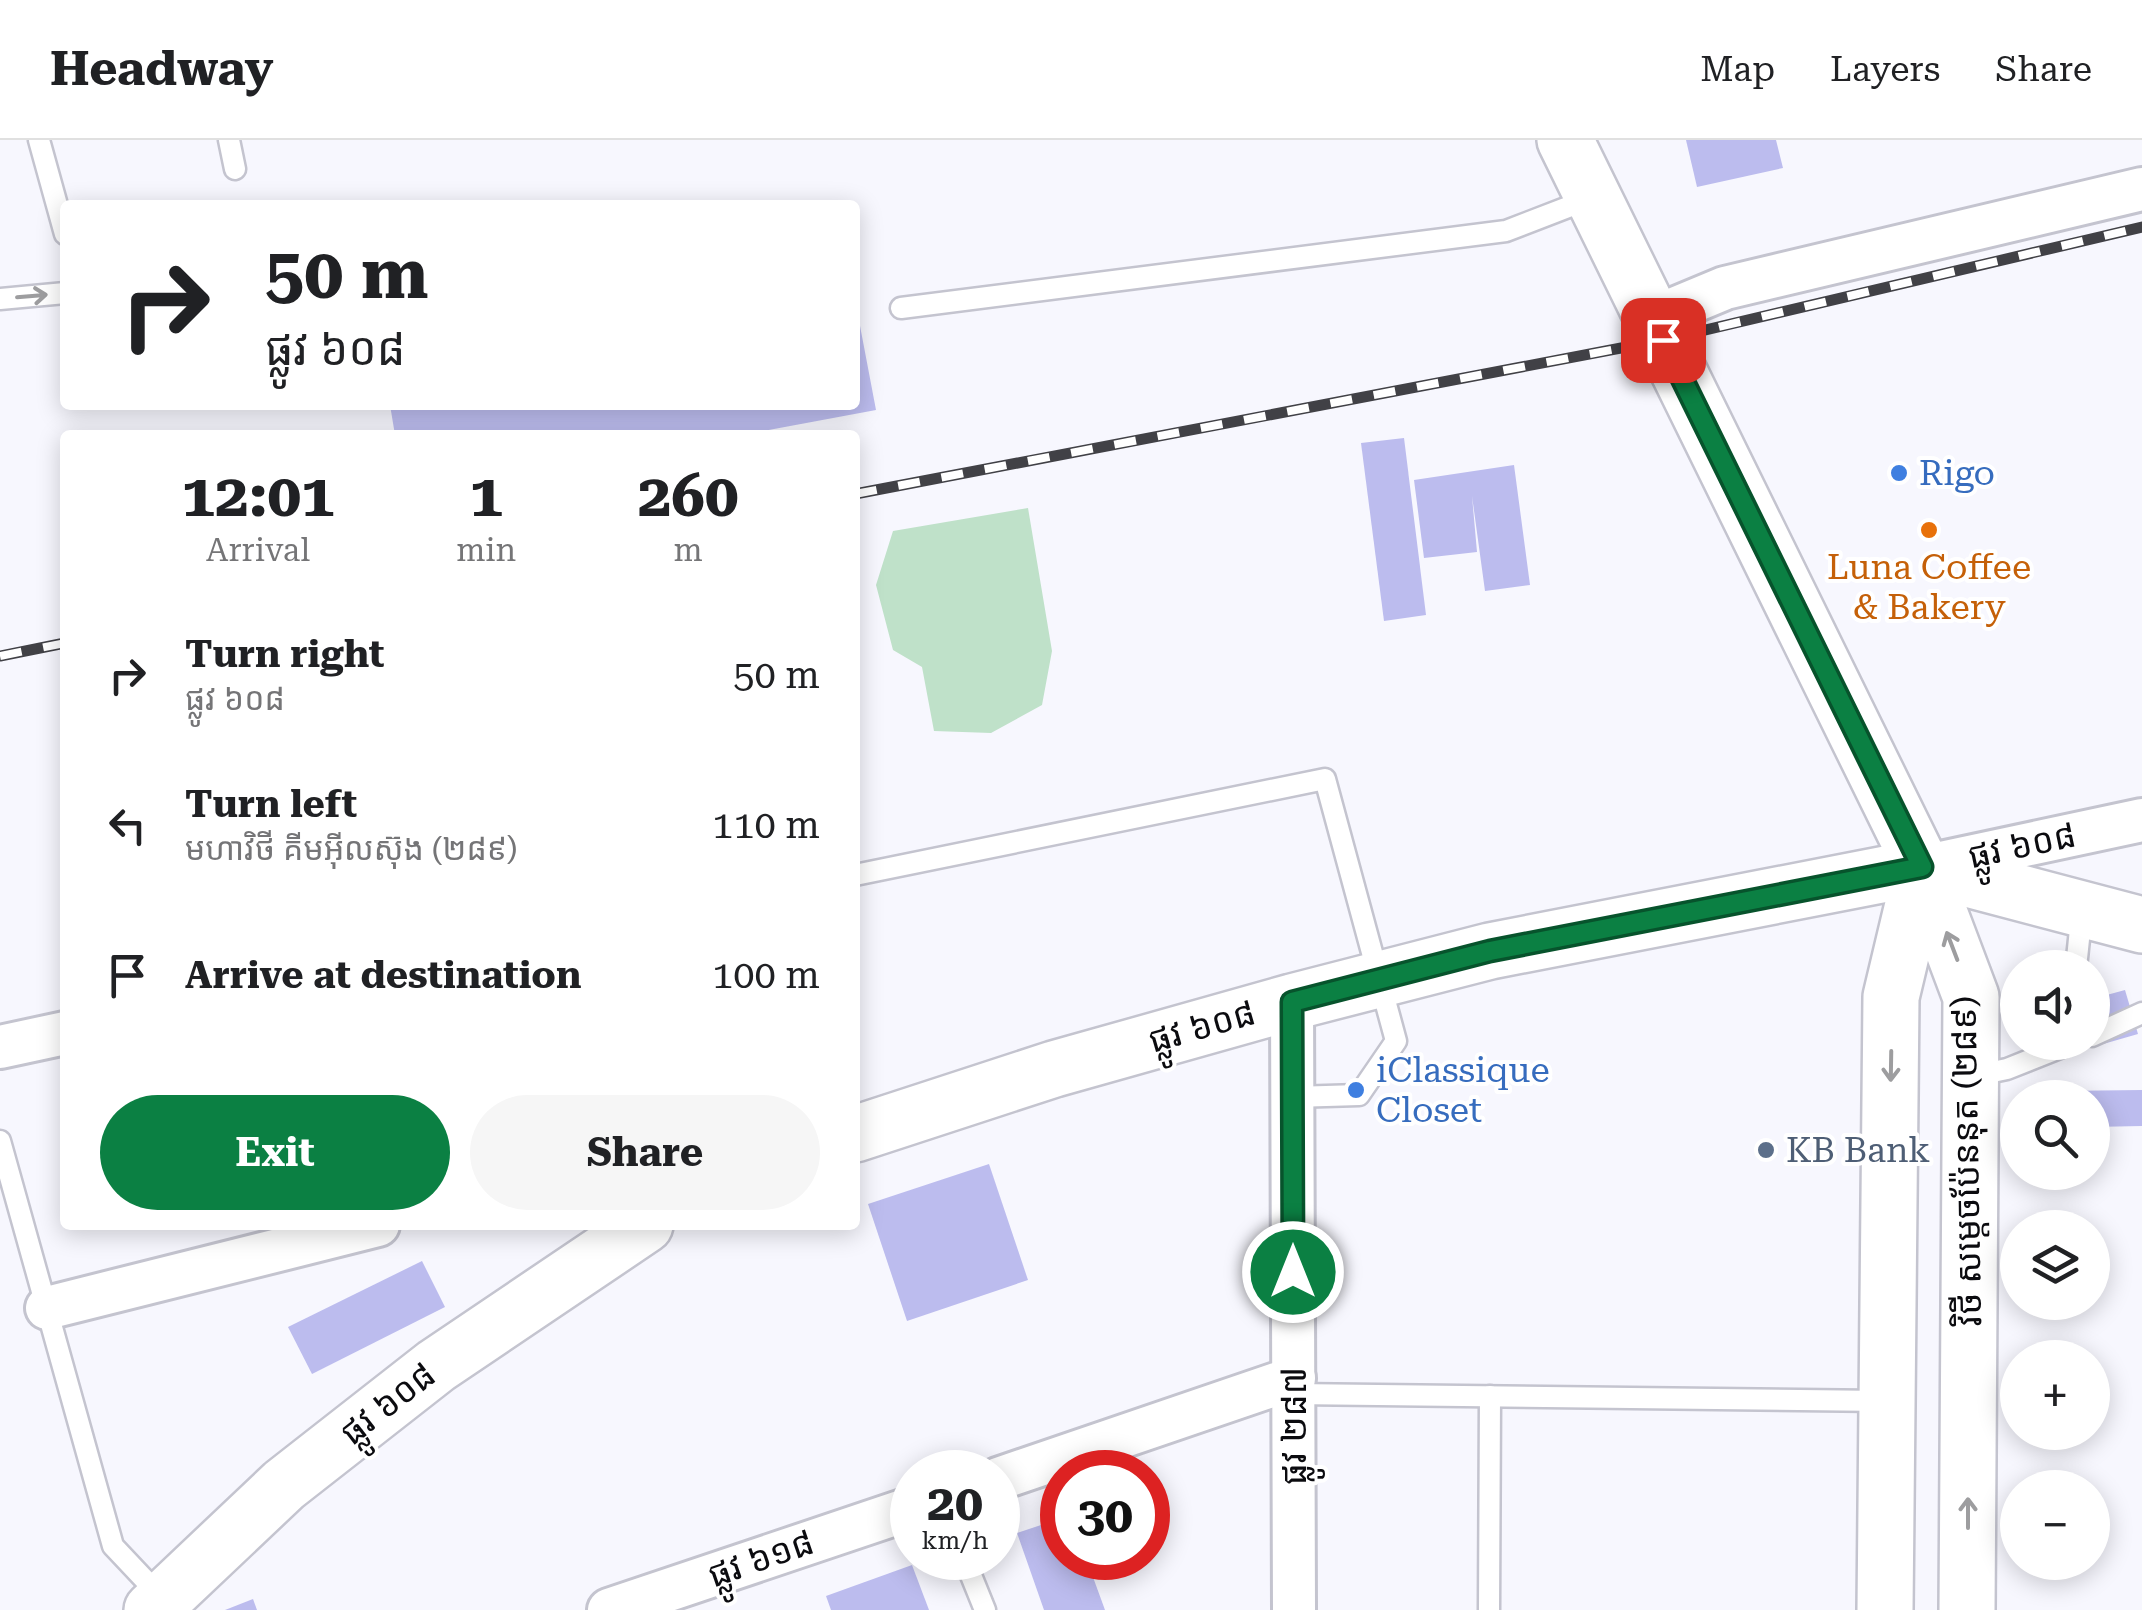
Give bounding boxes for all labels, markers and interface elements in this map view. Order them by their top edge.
text: Headway [50,41,274,97]
text: Map [1700,49,1775,90]
text: Layers [1830,49,1940,90]
text: Share [1995,49,2092,90]
text: 50 m [265,233,429,315]
icon: right [100,240,230,370]
one-way arrow [16,286,48,305]
pin [1621,298,1706,383]
icon: arrive [1636,313,1691,368]
text: ផ្លូវ ៦០៨ [265,323,405,376]
place label: Rigo [1919,453,1995,494]
text: 12:01 [181,460,335,531]
text: 1 [469,460,503,531]
text: 260 [638,460,739,531]
marker: Rigo [1888,462,1910,484]
marker: Luna Coffee & Bakery [1918,519,1940,541]
text: Arrival [206,531,310,569]
text: min [456,531,516,569]
text: m [674,531,703,569]
place label: Luna Coffee & Bakery [1827,547,2031,628]
text: Turn right [185,632,384,676]
icon: right [100,648,155,703]
text: 50 m [733,653,820,697]
text: ផ្លូវ ៦០៨ [185,680,285,718]
text: Turn left [185,782,357,826]
icon: left [100,798,155,853]
text: 110 m [712,803,820,847]
street label: ផ្លូវ ៦០៨ [1964,815,2082,888]
text: មហាវិថី គីមអ៊ីលស៊ុង (២៨៩) [185,830,517,868]
one-way arrow [1942,931,1960,962]
icon: arrive [100,948,155,1003]
map controls [2000,950,2110,1580]
button: sound [2000,950,2110,1060]
text: Arrive at destination [185,953,581,997]
text: 100 m [712,953,820,997]
street label: ផ្លូវ ៦០៨ [1144,992,1263,1072]
street label: វិថី សម្តេចប៉ែននុត (២៨៩) [1942,996,1991,1327]
one-way arrow [1881,1049,1900,1081]
place label: iClassique Closet [1376,1050,1550,1131]
marker: iClassique Closet [1345,1079,1367,1101]
button: search [2000,1080,2110,1190]
button: Exit [100,1095,450,1210]
button: Share [470,1095,820,1210]
place label: KB Bank [1786,1130,1930,1171]
marker: KB Bank [1755,1139,1777,1161]
button: layers [2000,1210,2110,1320]
position arrow [1241,1220,1345,1324]
button: + [2000,1340,2110,1450]
street label: ផ្លូវ ៦០៨ [332,1354,450,1462]
street label: ផ្លូវ ២៨៧ [1274,1367,1325,1485]
speed limit sign: 30 [1040,1450,1170,1580]
button: − [2000,1470,2110,1580]
text: 20 [927,1474,983,1532]
one-way arrow [1958,1497,1977,1529]
street label: ផ្លូវ ៦១៨ [703,1522,823,1606]
text: km/h [922,1526,988,1555]

